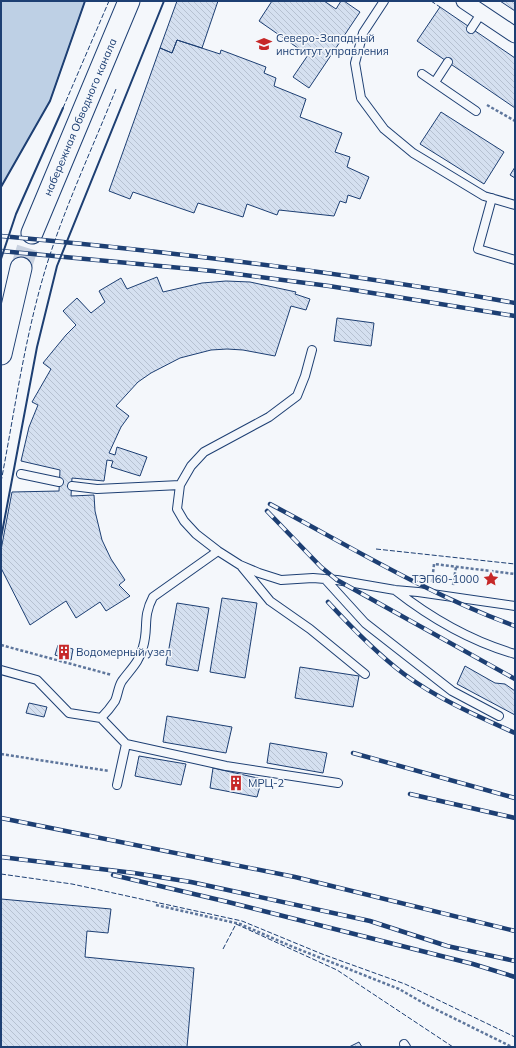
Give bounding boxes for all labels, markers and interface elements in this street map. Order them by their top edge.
place label: Северо-Западный институт управления [276,31,389,58]
school or university icon: Северо-Западный институт управления [255,35,273,53]
street label: набережная Обводного канала [40,36,120,198]
place icon: ТЭП60-1000 [482,570,500,588]
place label: ТЭП60-1000 [412,572,479,586]
building icon: Водомерный узел [55,643,73,661]
place label: Водомерный узел [76,645,171,659]
building icon: МРЦ-2 [227,774,245,792]
place label: МРЦ-2 [248,776,285,790]

